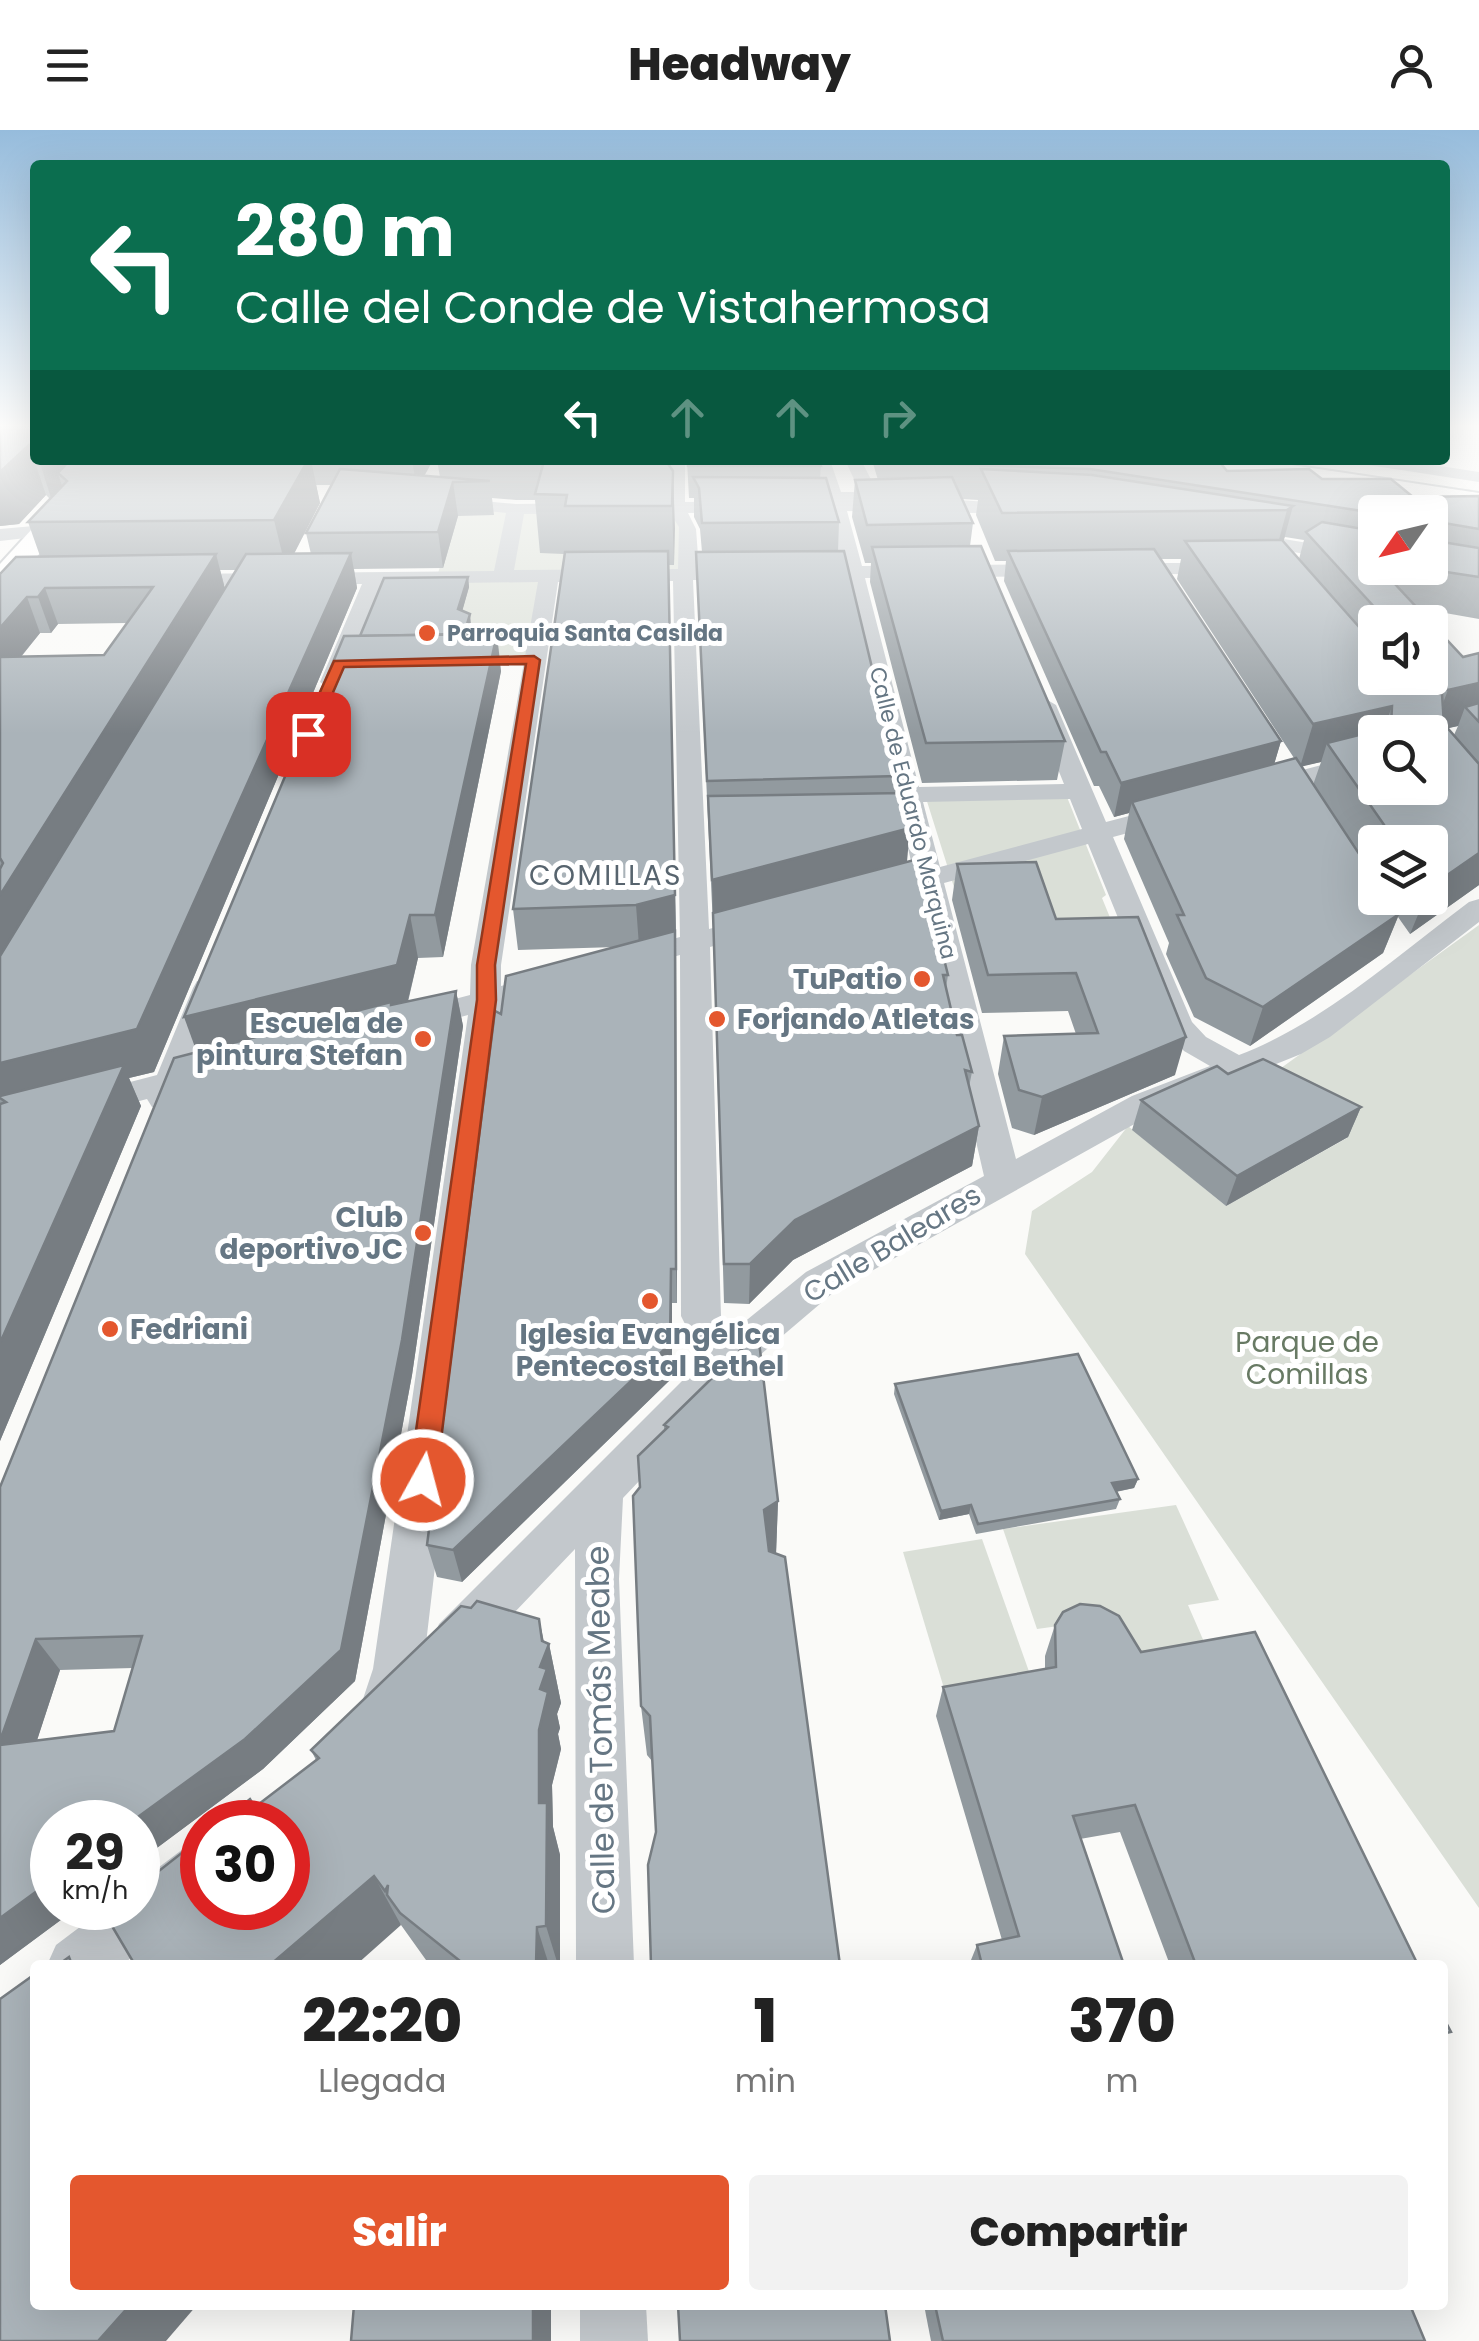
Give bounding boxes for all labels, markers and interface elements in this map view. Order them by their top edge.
text: Headway [628,33,851,96]
icon: menu [40,38,95,93]
icon: person [1384,38,1439,93]
text: 280 m [235,182,455,281]
icon: left [70,200,200,330]
text: Calle del Conde de Vistahermosa [235,276,991,339]
icon: left [555,390,610,445]
icon: ahead [660,390,715,445]
icon: ahead [765,390,820,445]
icon: right [870,390,925,445]
north arrow [1358,495,1448,585]
map controls [1358,495,1448,915]
button: sound [1358,605,1448,695]
place label: Parroquia Santa Casilda [447,618,723,649]
marker: Parroquia Santa Casilda [416,622,438,644]
street label: Calle de Eduardo Marquina [862,664,964,962]
pin [266,692,351,777]
icon: arrive [281,707,336,762]
button: search [1358,715,1448,805]
button: layers [1358,825,1448,915]
district label: COMILLAS [529,856,683,895]
place label: TuPatio [793,960,902,999]
marker: TuPatio [911,968,933,990]
place label: Forjando Atletas [737,1000,975,1039]
place label: Escuela de pintura Stefan [196,1004,403,1075]
marker: Forjando Atletas [706,1008,728,1030]
marker: Escuela de pintura Stefan [412,1028,434,1050]
street label: Calle Baleares [796,1176,988,1312]
place label: Club deportivo JC [219,1198,403,1269]
marker: Club deportivo JC [412,1222,434,1244]
marker: Iglesia Evangélica Pentecostal Bethel [639,1290,661,1312]
place label: Fedriani [130,1310,248,1349]
place label: Iglesia Evangélica Pentecostal Bethel [516,1315,784,1386]
marker: Fedriani [99,1318,121,1340]
park label: Parque de Comillas [1235,1323,1379,1394]
position arrow [371,1428,475,1532]
street label: Calle de Tomás Meabe [574,1545,626,1915]
speed limit sign: 30 [180,1800,310,1930]
text: 29 [65,1817,125,1888]
text: km/h [62,1873,128,1908]
text: 22:20 [302,1979,462,2063]
text: 1 [754,1979,777,2063]
text: 370 [1068,1979,1176,2063]
text: Llegada [318,2058,446,2103]
text: min [735,2058,796,2103]
text: m [1105,2058,1138,2103]
button: Salir [70,2175,729,2290]
button: Compartir [749,2175,1408,2290]

